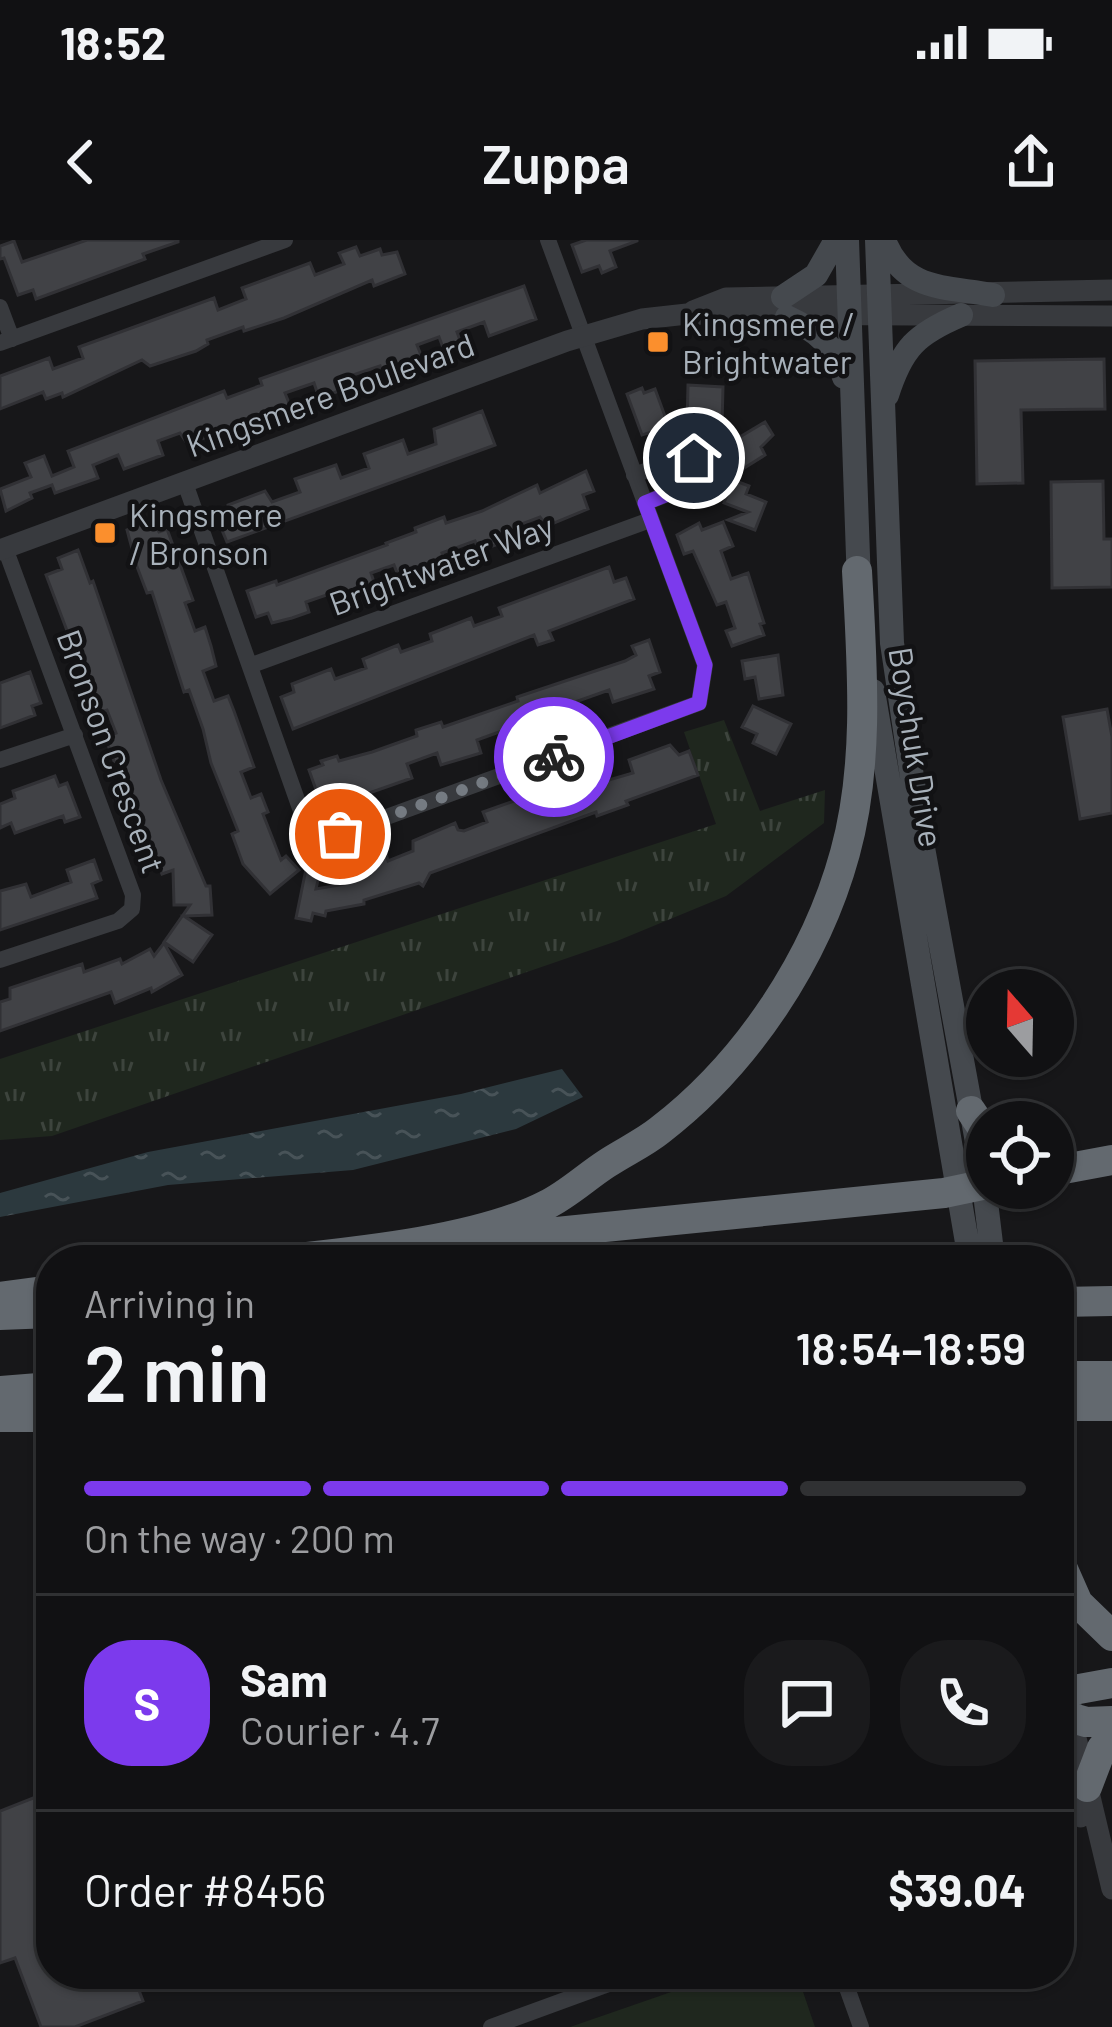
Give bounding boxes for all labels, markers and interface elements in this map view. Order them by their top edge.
text: 18:52 [60,15,166,69]
icon: back [48,129,114,195]
icon: share [998,129,1064,195]
text: Zuppa [482,130,630,195]
place label: Kingsmere / Brightwater [682,303,856,381]
street label: Kingsmere Boulevard [181,323,479,465]
marker: Kingsmere / Brightwater [645,329,671,355]
pin [643,407,745,509]
icon: home [661,425,727,491]
place label: Kingsmere / Bronson [129,494,283,572]
street label: Brightwater Way [323,505,559,623]
marker: Kingsmere / Bronson [92,520,118,546]
street label: Bronson Crescent [49,624,175,878]
street label: Boychuk Drive [881,644,953,850]
courier [494,697,614,817]
icon: bike [521,724,587,790]
pin [289,783,391,885]
icon: bag [307,801,373,867]
north arrow [966,969,1074,1077]
map controls [966,969,1074,1209]
button: locate [966,1101,1074,1209]
text: Arriving in [84,1279,255,1326]
text: 18:54–18:59 [796,1320,1026,1374]
text: 2 min [84,1324,270,1418]
text: On the way · 200 m [84,1514,395,1561]
button: chat [744,1640,870,1766]
button: phone [900,1640,1026,1766]
text: Sam [240,1652,328,1706]
text: S [134,1676,160,1730]
text: Courier · 4.7 [240,1706,440,1753]
text: Order #8456 [84,1862,326,1916]
text: $39.04 [888,1862,1026,1916]

